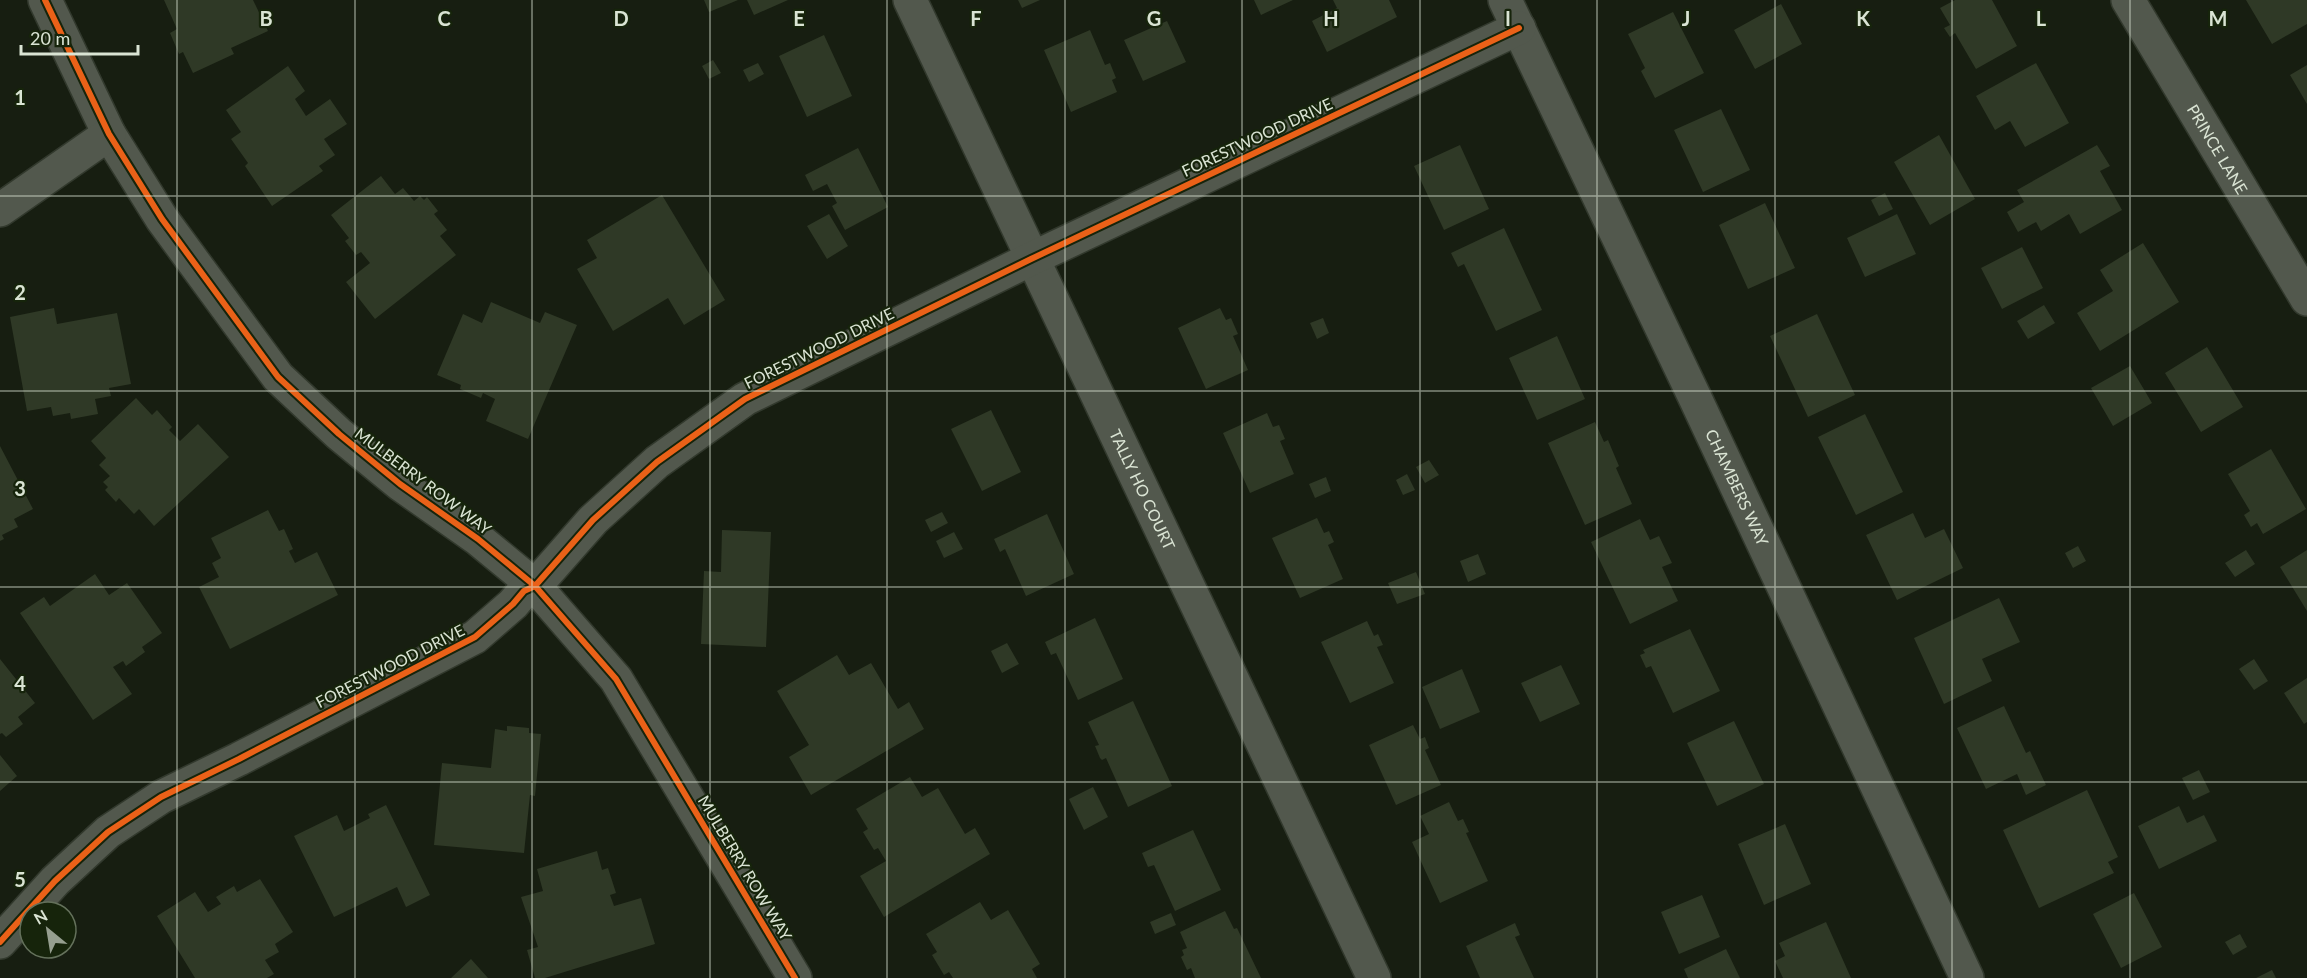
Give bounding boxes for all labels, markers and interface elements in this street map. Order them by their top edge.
text: B [259,6,273,30]
text: C [437,6,451,30]
text: D [613,6,629,30]
text: E [793,6,805,30]
text: F [970,6,982,30]
text: G [1147,6,1161,30]
text: H [1323,6,1339,30]
text: I [1505,6,1511,30]
text: J [1682,6,1690,30]
text: K [1856,6,1870,30]
text: L [2036,6,2047,30]
text: M [2209,6,2227,30]
scale bar [21,18,138,56]
text: 20 m [30,27,70,49]
text: 1 [14,85,26,109]
street label: FORESTWOOD DRIVE [1178,93,1335,180]
street label: PRINCE LANE [2184,101,2252,197]
text: 2 [14,280,26,304]
street label: FORESTWOOD DRIVE [741,303,897,392]
street label: MULBERRY ROW WAY [351,423,495,538]
street label: TALLY HO COURT [1106,426,1180,553]
street label: CHAMBERS WAY [1702,426,1773,549]
text: 3 [14,476,26,500]
street label: FORESTWOOD DRIVE [312,620,467,711]
text: 4 [14,671,26,695]
street label: MULBERRY ROW WAY [695,792,796,944]
text: 5 [14,867,26,891]
north arrow [18,900,78,960]
text: N [30,905,50,928]

